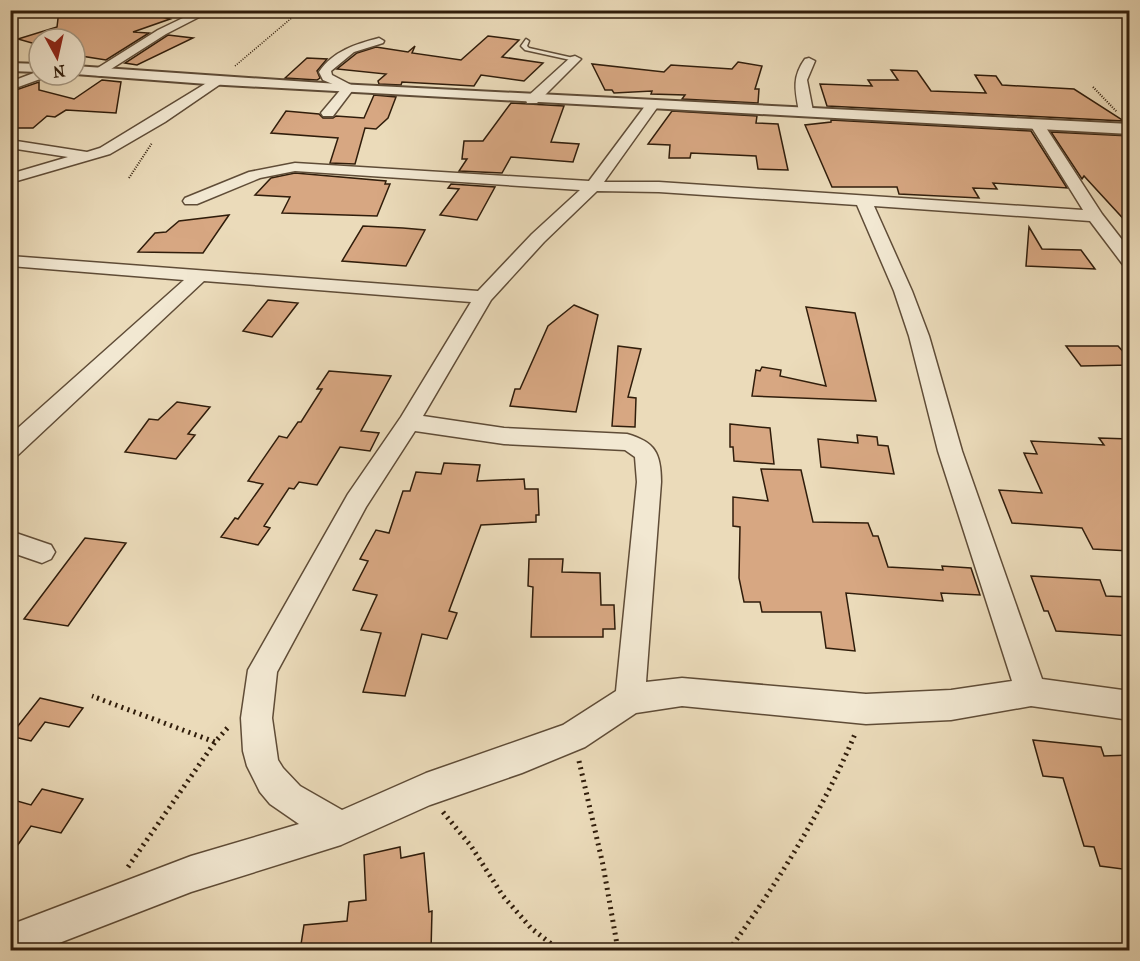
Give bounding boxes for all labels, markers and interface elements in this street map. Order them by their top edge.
north arrow [27,27,87,87]
text: N [51,61,66,82]

